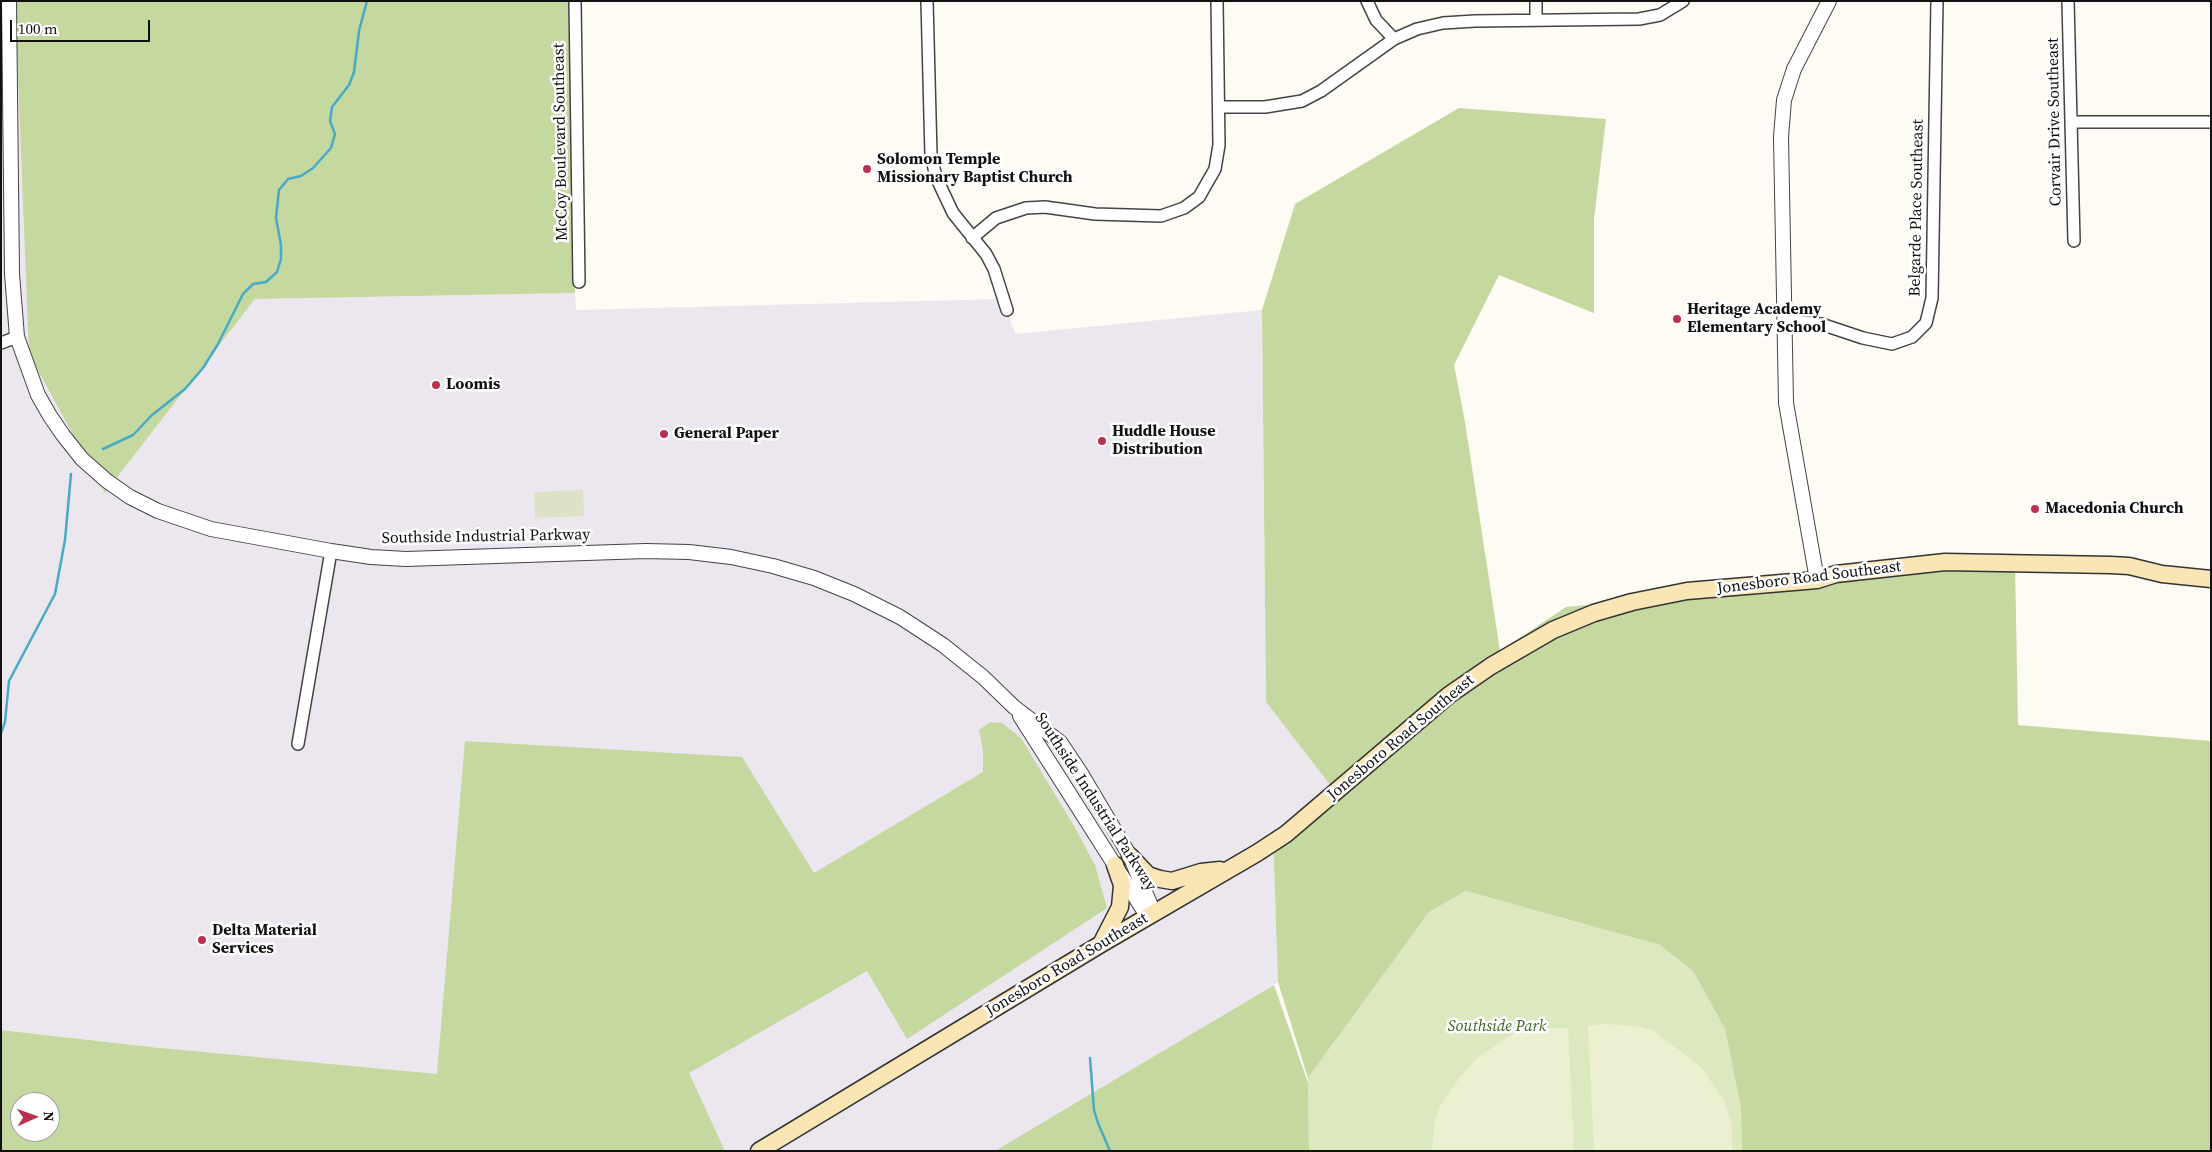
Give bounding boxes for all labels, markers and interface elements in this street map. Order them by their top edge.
scale bar [12,10,152,42]
text: 100 m [18,18,58,39]
street label: Corvair Drive Southeast [2044,38,2066,206]
street label: McCoy Boulevard Southeast [550,43,572,241]
street label: Belgarde Place Southeast [1906,119,1928,297]
place label: Solomon Temple Missionary Baptist Church [877,150,1073,188]
marker: Solomon Temple Missionary Baptist Church [861,163,873,175]
place label: Heritage Academy Elementary School [1687,300,1826,338]
marker: Heritage Academy Elementary School [1671,313,1683,325]
place label: Loomis [446,375,500,395]
marker: Loomis [430,379,442,391]
place label: Huddle House Distribution [1112,422,1215,460]
place label: General Paper [674,424,779,444]
marker: General Paper [658,428,670,440]
marker: Huddle House Distribution [1096,435,1108,447]
place label: Macedonia Church [2045,499,2184,519]
marker: Macedonia Church [2029,503,2041,515]
street label: Southside Industrial Parkway [381,526,591,548]
street label: Jonesboro Road Southeast [1716,557,1902,599]
street label: Jonesboro Road Southeast [1324,671,1478,805]
street label: Southside Industrial Parkway [1030,709,1160,895]
street label: Jonesboro Road Southeast [983,909,1151,1021]
place label: Delta Material Services [212,921,317,959]
marker: Delta Material Services [196,934,208,946]
park label: Southside Park [1448,1017,1546,1037]
north arrow [10,1092,60,1142]
text: N [39,1111,59,1122]

